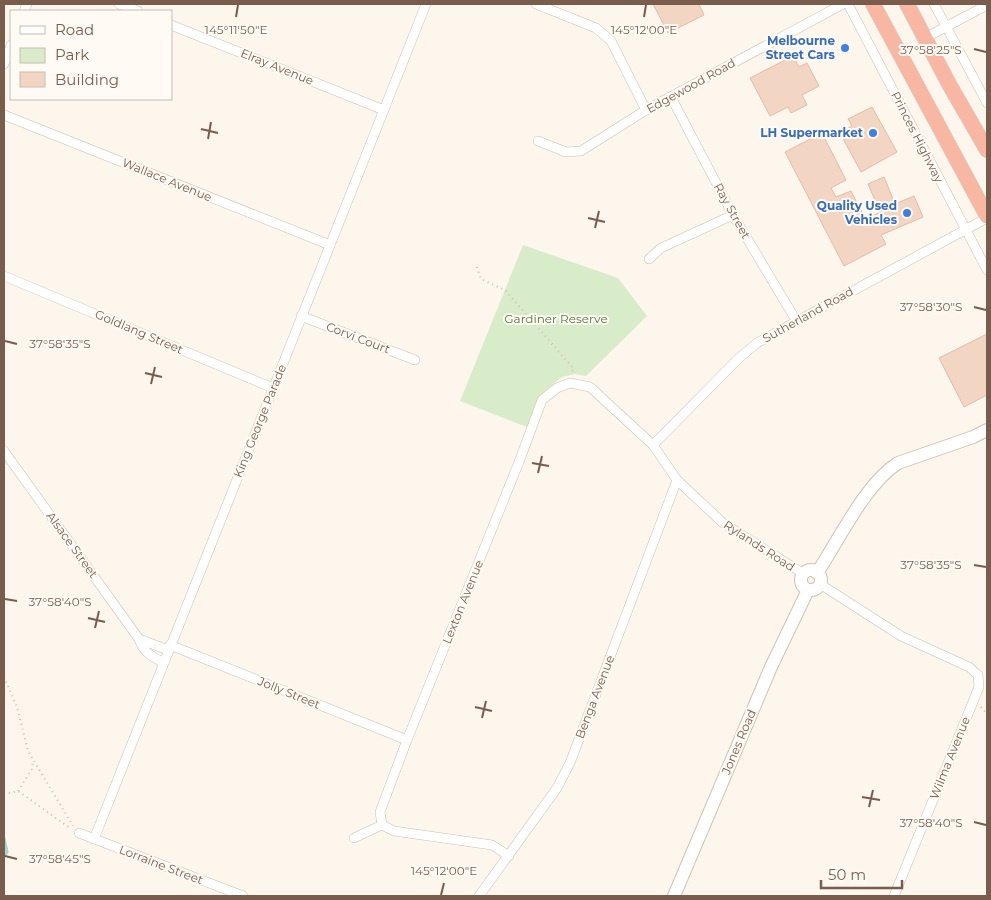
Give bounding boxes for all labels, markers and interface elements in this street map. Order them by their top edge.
legend [10,10,172,100]
text: Road [55,20,94,39]
text: 145°11'50"E [205,22,267,37]
text: 145°12'00"E [611,22,677,37]
place label: Melbourne Street Cars [766,33,836,62]
marker: Melbourne Street Cars [839,42,851,54]
text: 37°58'25"S [900,42,962,57]
text: Park [55,45,89,64]
street label: Elray Avenue [239,45,316,88]
street label: Edgewood Road [644,55,738,116]
text: Building [55,70,119,89]
street label: Princes Highway [888,89,947,185]
place label: LH Supermarket [760,125,864,140]
marker: LH Supermarket [867,127,879,139]
street label: Wallace Avenue [120,155,214,204]
street label: Ray Street [711,180,754,241]
place label: Quality Used Vehicles [817,198,898,227]
marker: Quality Used Vehicles [901,207,913,219]
street label: Sutherland Road [760,283,856,346]
text: 37°58'30"S [900,299,962,314]
street label: Goldlang Street [93,306,186,357]
park label: Gardiner Reserve [504,311,608,326]
street label: Corvi Court [324,318,392,357]
text: 37°58'35"S [29,336,91,351]
street label: King George Parade [230,362,289,480]
street label: Alsace Street [43,509,101,581]
street label: Rylands Road [721,517,798,574]
text: 37°58'35"S [900,557,962,572]
street label: Lexton Avenue [439,558,486,646]
text: 37°58'40"S [28,594,92,609]
street label: Benga Avenue [572,653,617,741]
street label: Jolly Street [255,673,323,712]
street label: Jones Road [718,707,759,778]
street label: Wilma Avenue [926,714,973,801]
text: 37°58'40"S [899,815,963,830]
street label: Lorraine Street [117,842,205,887]
text: 37°58'45"S [29,851,91,866]
scale bar [821,858,902,890]
text: 145°12'00"E [411,863,477,878]
text: 50 m [828,865,866,884]

